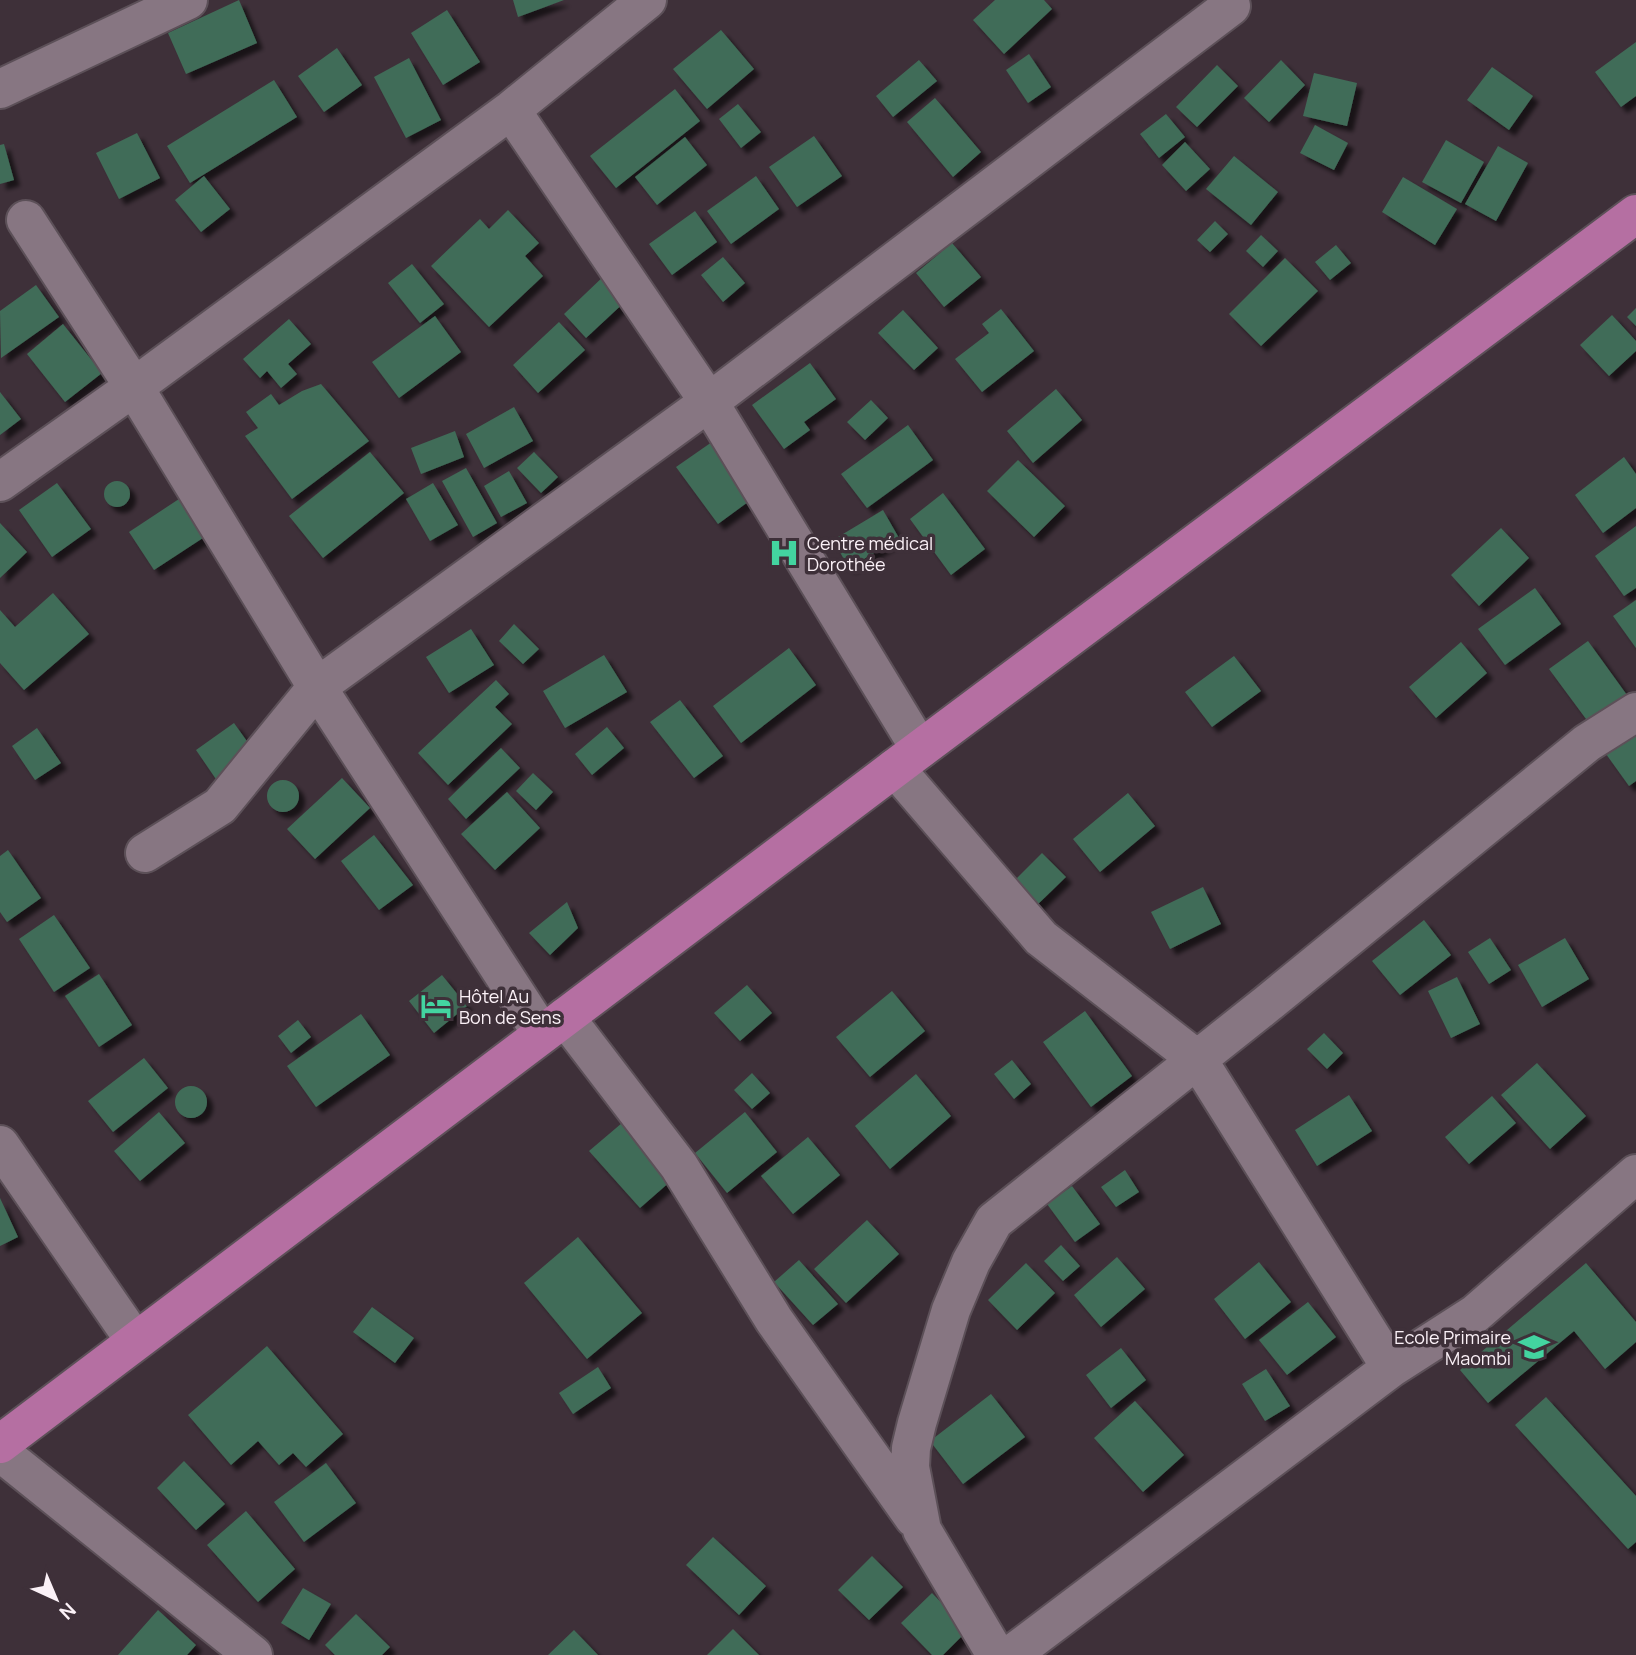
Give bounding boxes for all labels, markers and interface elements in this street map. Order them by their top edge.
place label: Centre médical Dorothée [807,531,933,576]
hospital icon: Centre médical Dorothée [767,536,801,570]
place label: Hôtel Au Bon de Sens [459,984,561,1029]
hotel icon: Hôtel Au Bon de Sens [419,989,453,1023]
place label: Ecole Primaire Maombi [1394,1325,1511,1370]
school or university icon: Ecole Primaire Maombi [1517,1330,1551,1364]
north arrow [21,1564,91,1634]
text: N [54,1597,82,1625]

